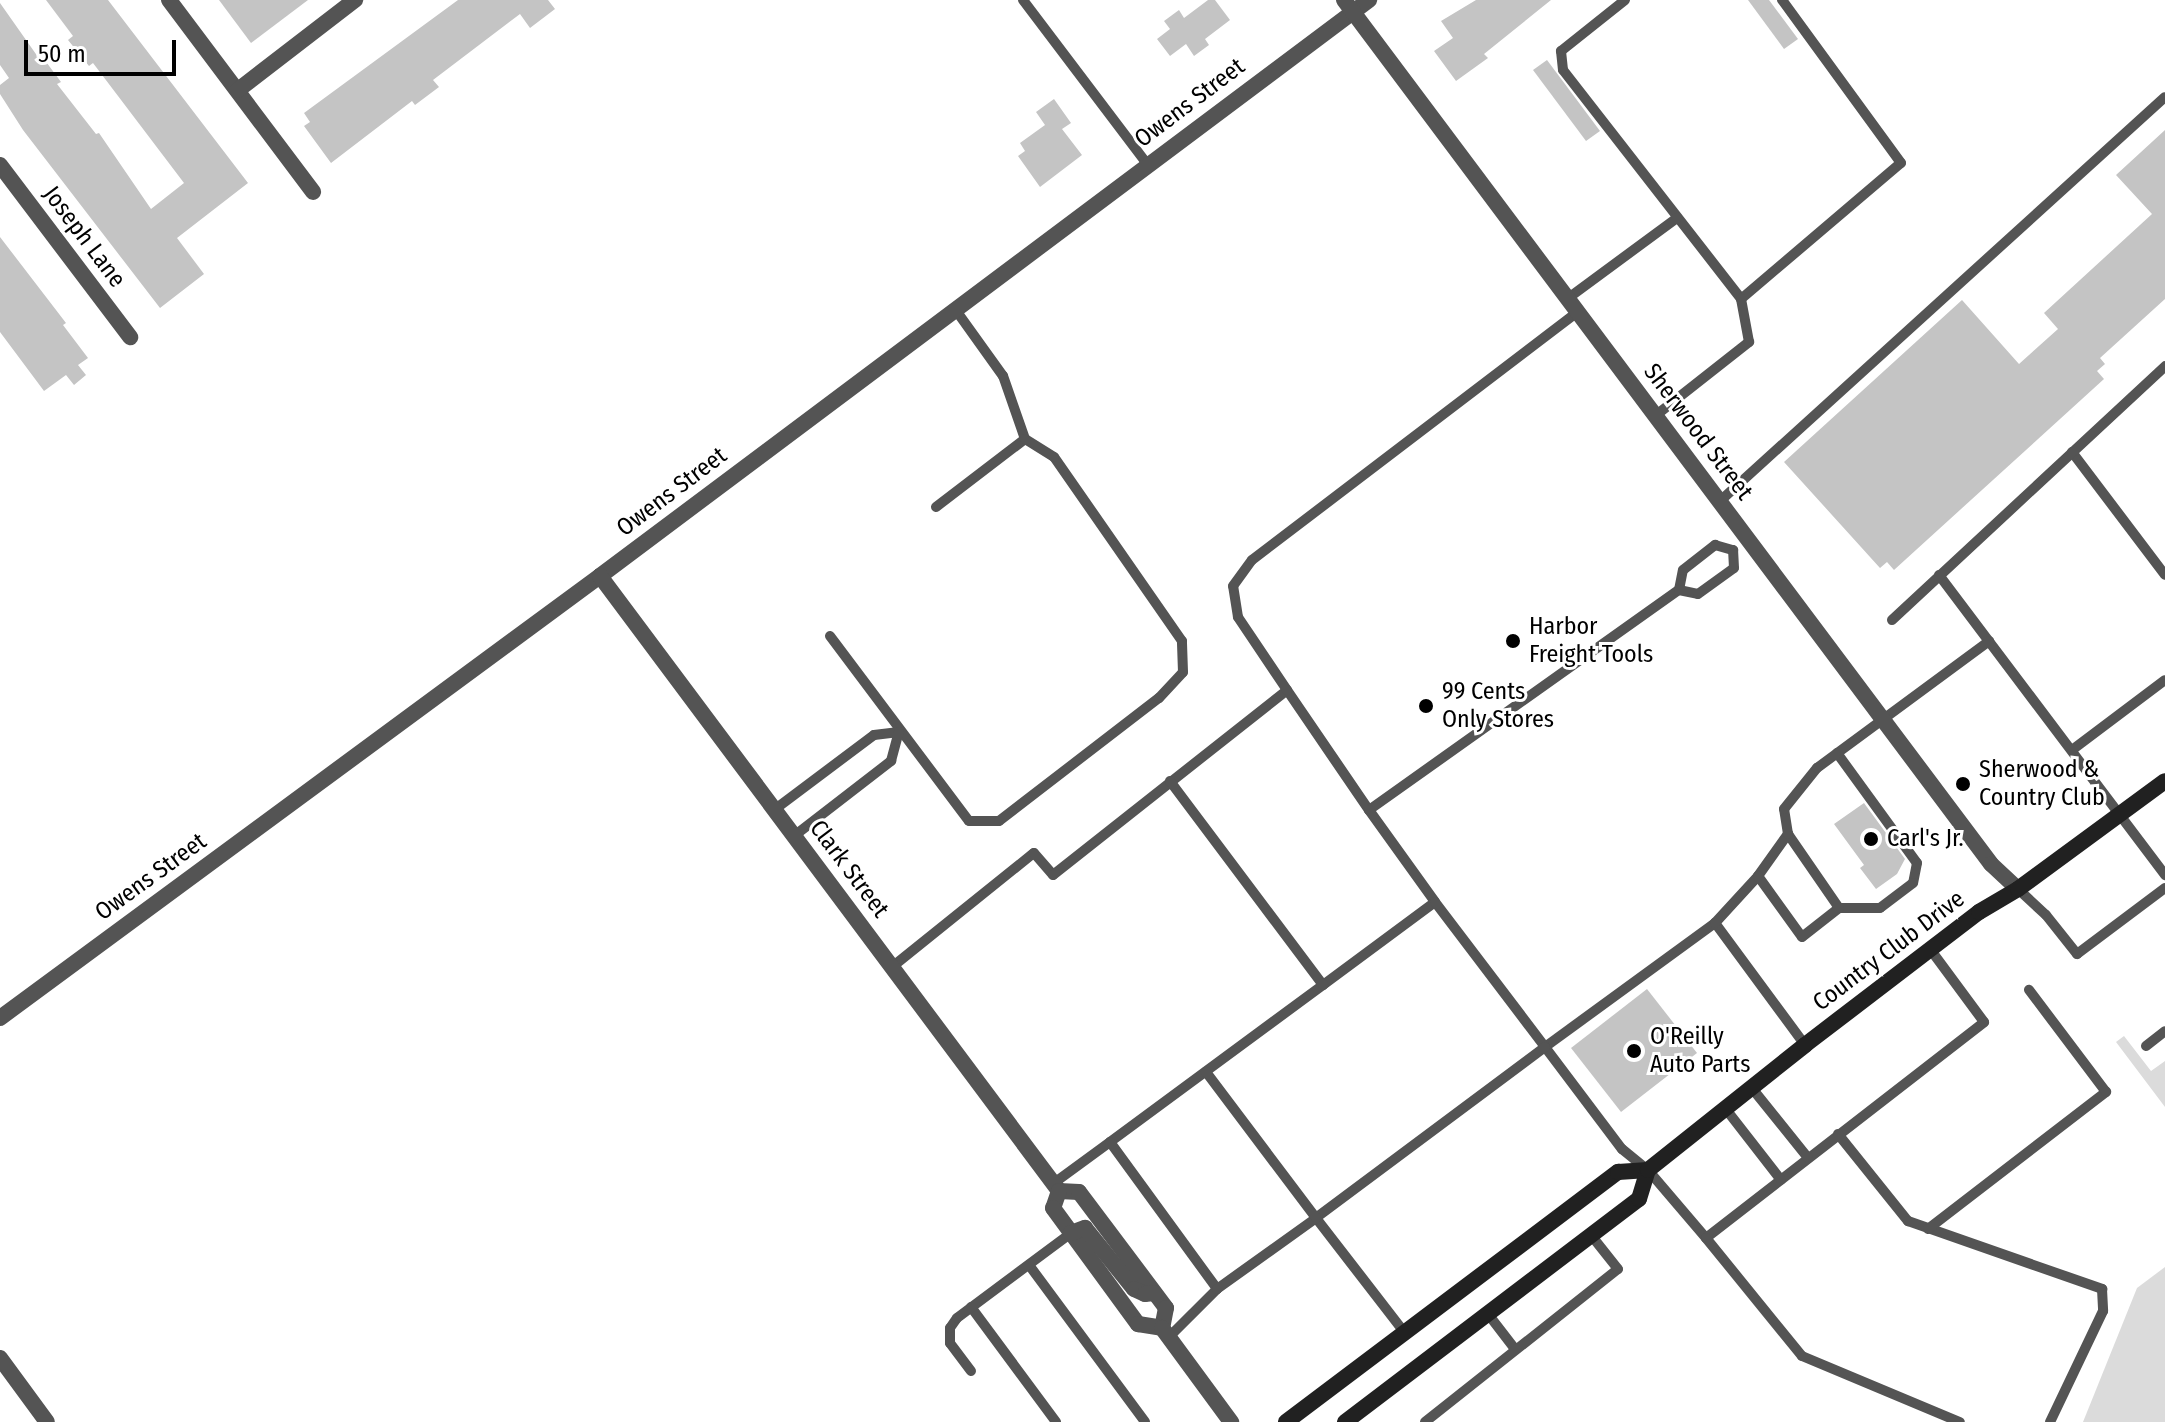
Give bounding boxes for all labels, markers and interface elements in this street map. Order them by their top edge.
scale bar [28,24,180,74]
text: 50 m [38,40,86,68]
street label: Owens Street [1129,52,1251,154]
street label: Joseph Lane [37,181,131,293]
street label: Sherwood Street [1637,358,1759,506]
street label: Owens Street [611,441,733,543]
place label: Harbor Freight Tools [1529,613,1653,669]
marker: Harbor Freight Tools [1504,632,1522,650]
place label: 99 Cents Only Stores [1442,678,1554,734]
marker: 99 Cents Only Stores [1417,697,1435,715]
place label: Sherwood & Country Club [1979,756,2105,812]
marker: Sherwood & Country Club [1954,775,1972,793]
street label: Clark Street [803,815,895,923]
place label: Carl's Jr. [1887,825,1964,853]
street label: Owens Street [90,827,212,927]
marker: Carl's Jr. [1862,830,1880,848]
street label: Country Club Drive [1808,885,1970,1017]
place label: O'Reilly Auto Parts [1650,1023,1750,1079]
marker: O'Reilly Auto Parts [1625,1042,1643,1060]

